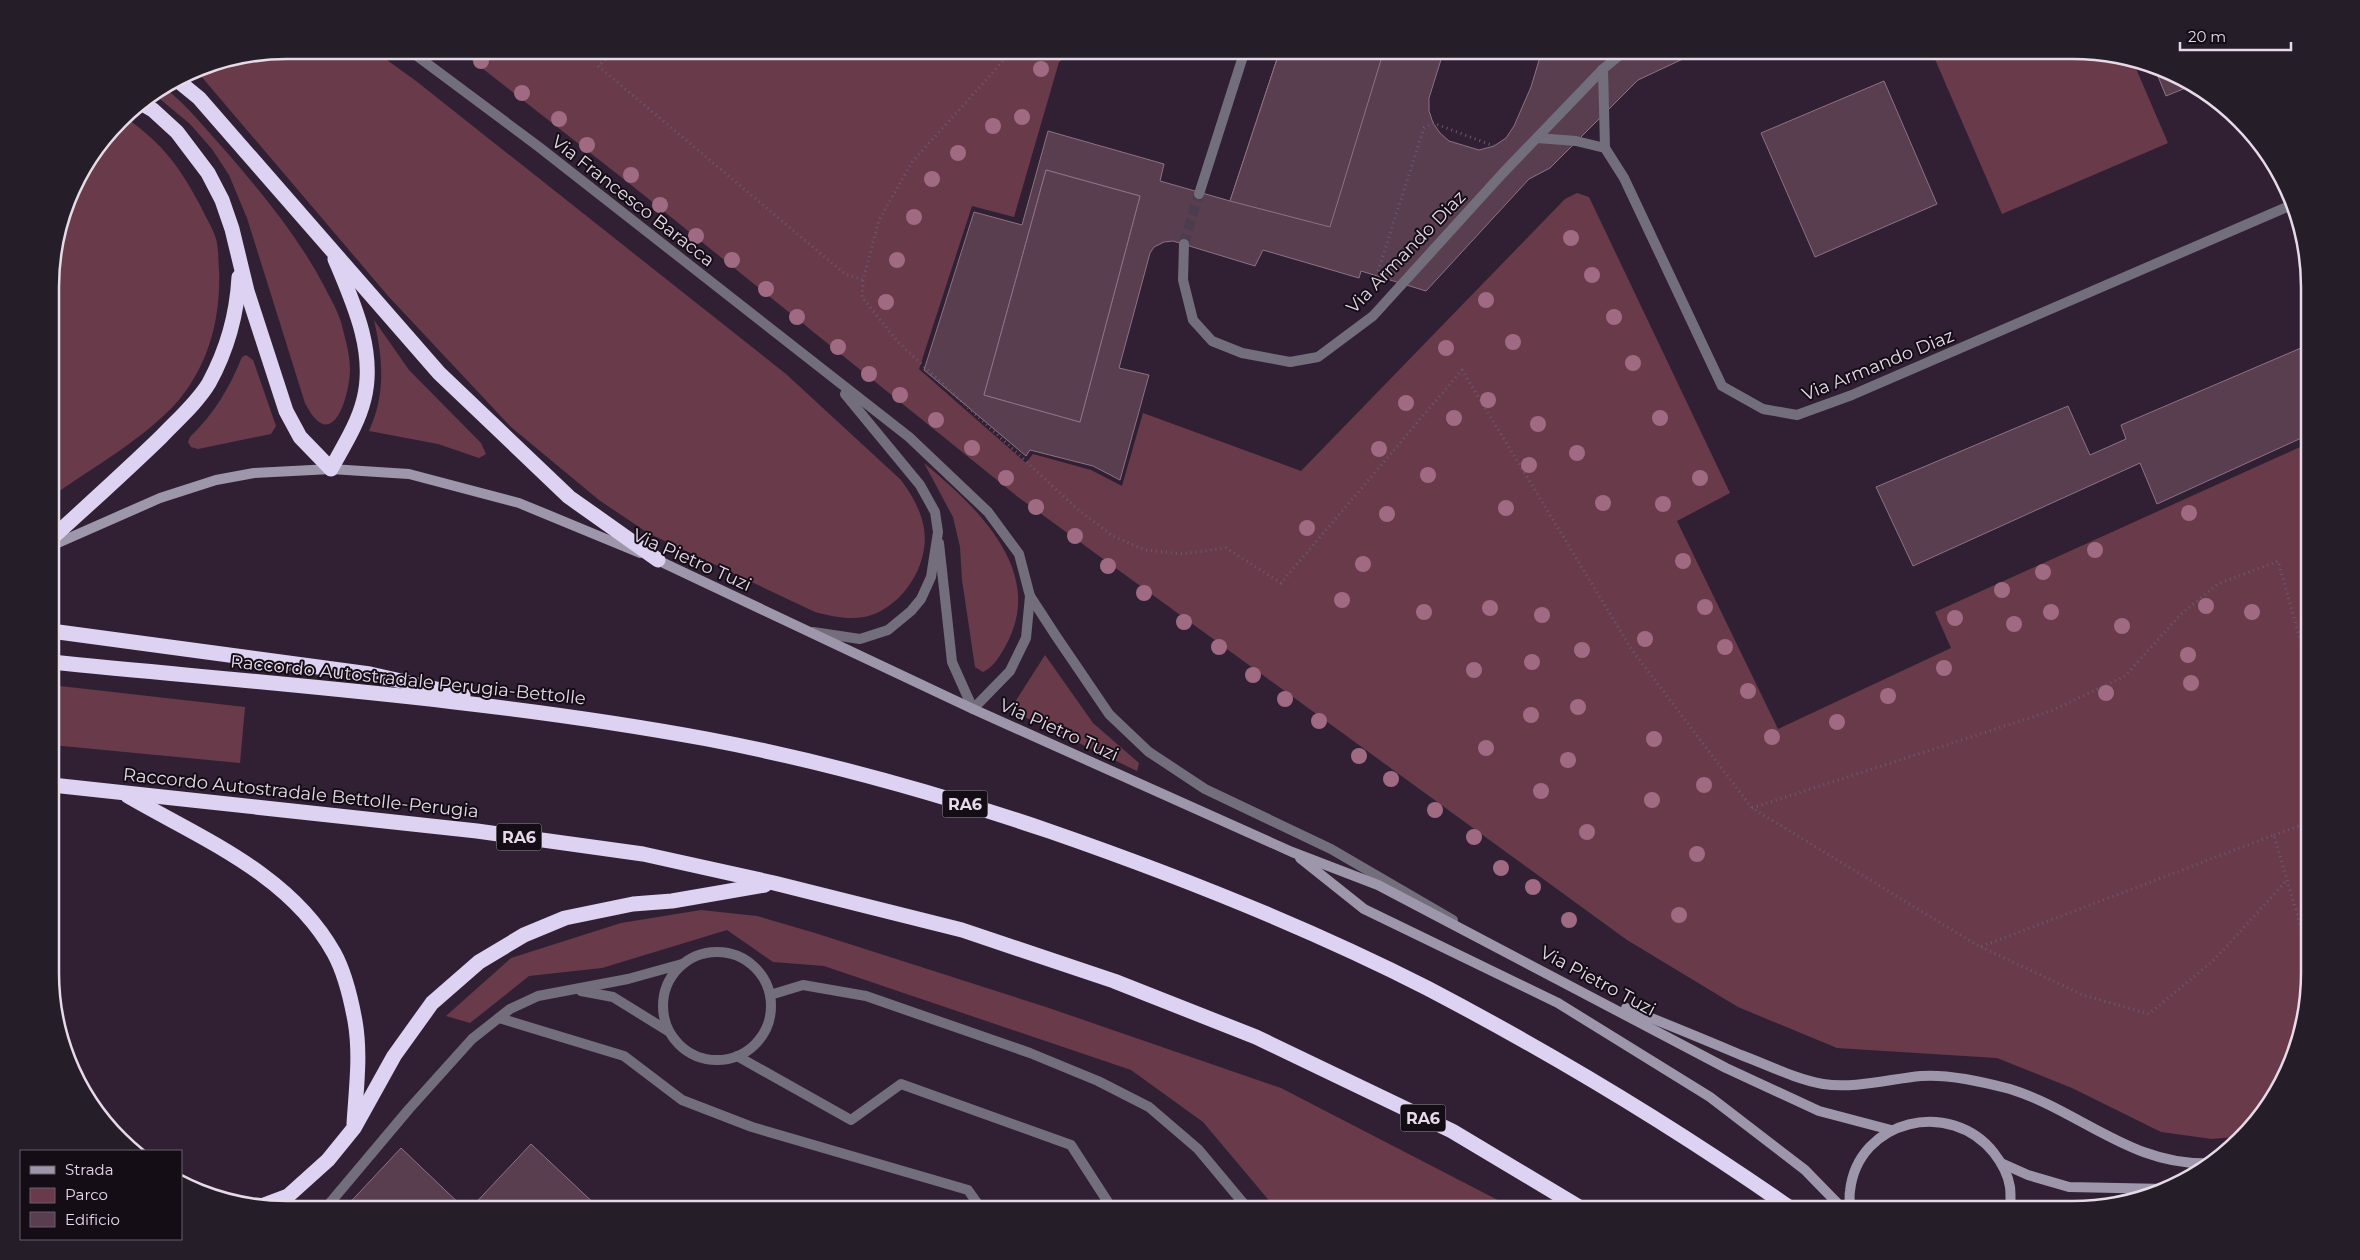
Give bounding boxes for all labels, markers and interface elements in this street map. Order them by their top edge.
scale bar [2180,20,2291,52]
text: 20 m [2188,27,2226,46]
street label: Via Francesco Baracca [547,131,719,271]
street label: Via Armando Diaz [1342,186,1470,318]
street label: Via Armando Diaz [1799,324,1957,406]
street label: Via Pietro Tuzi [629,524,755,596]
street label: Raccordo Autostradale Perugia-Bettolle [229,650,587,710]
street label: Via Pietro Tuzi [996,694,1122,766]
street label: Raccordo Autostradale Bettolle-Perugia [122,763,480,823]
road number: RA6 [942,791,988,818]
road number: RA6 [496,824,542,850]
street label: Via Pietro Tuzi [1537,941,1659,1021]
road number: RA6 [1400,1104,1446,1132]
legend [20,1150,182,1240]
text: Strada [65,1160,114,1179]
text: Parco [65,1185,108,1204]
text: Edificio [65,1210,120,1229]

